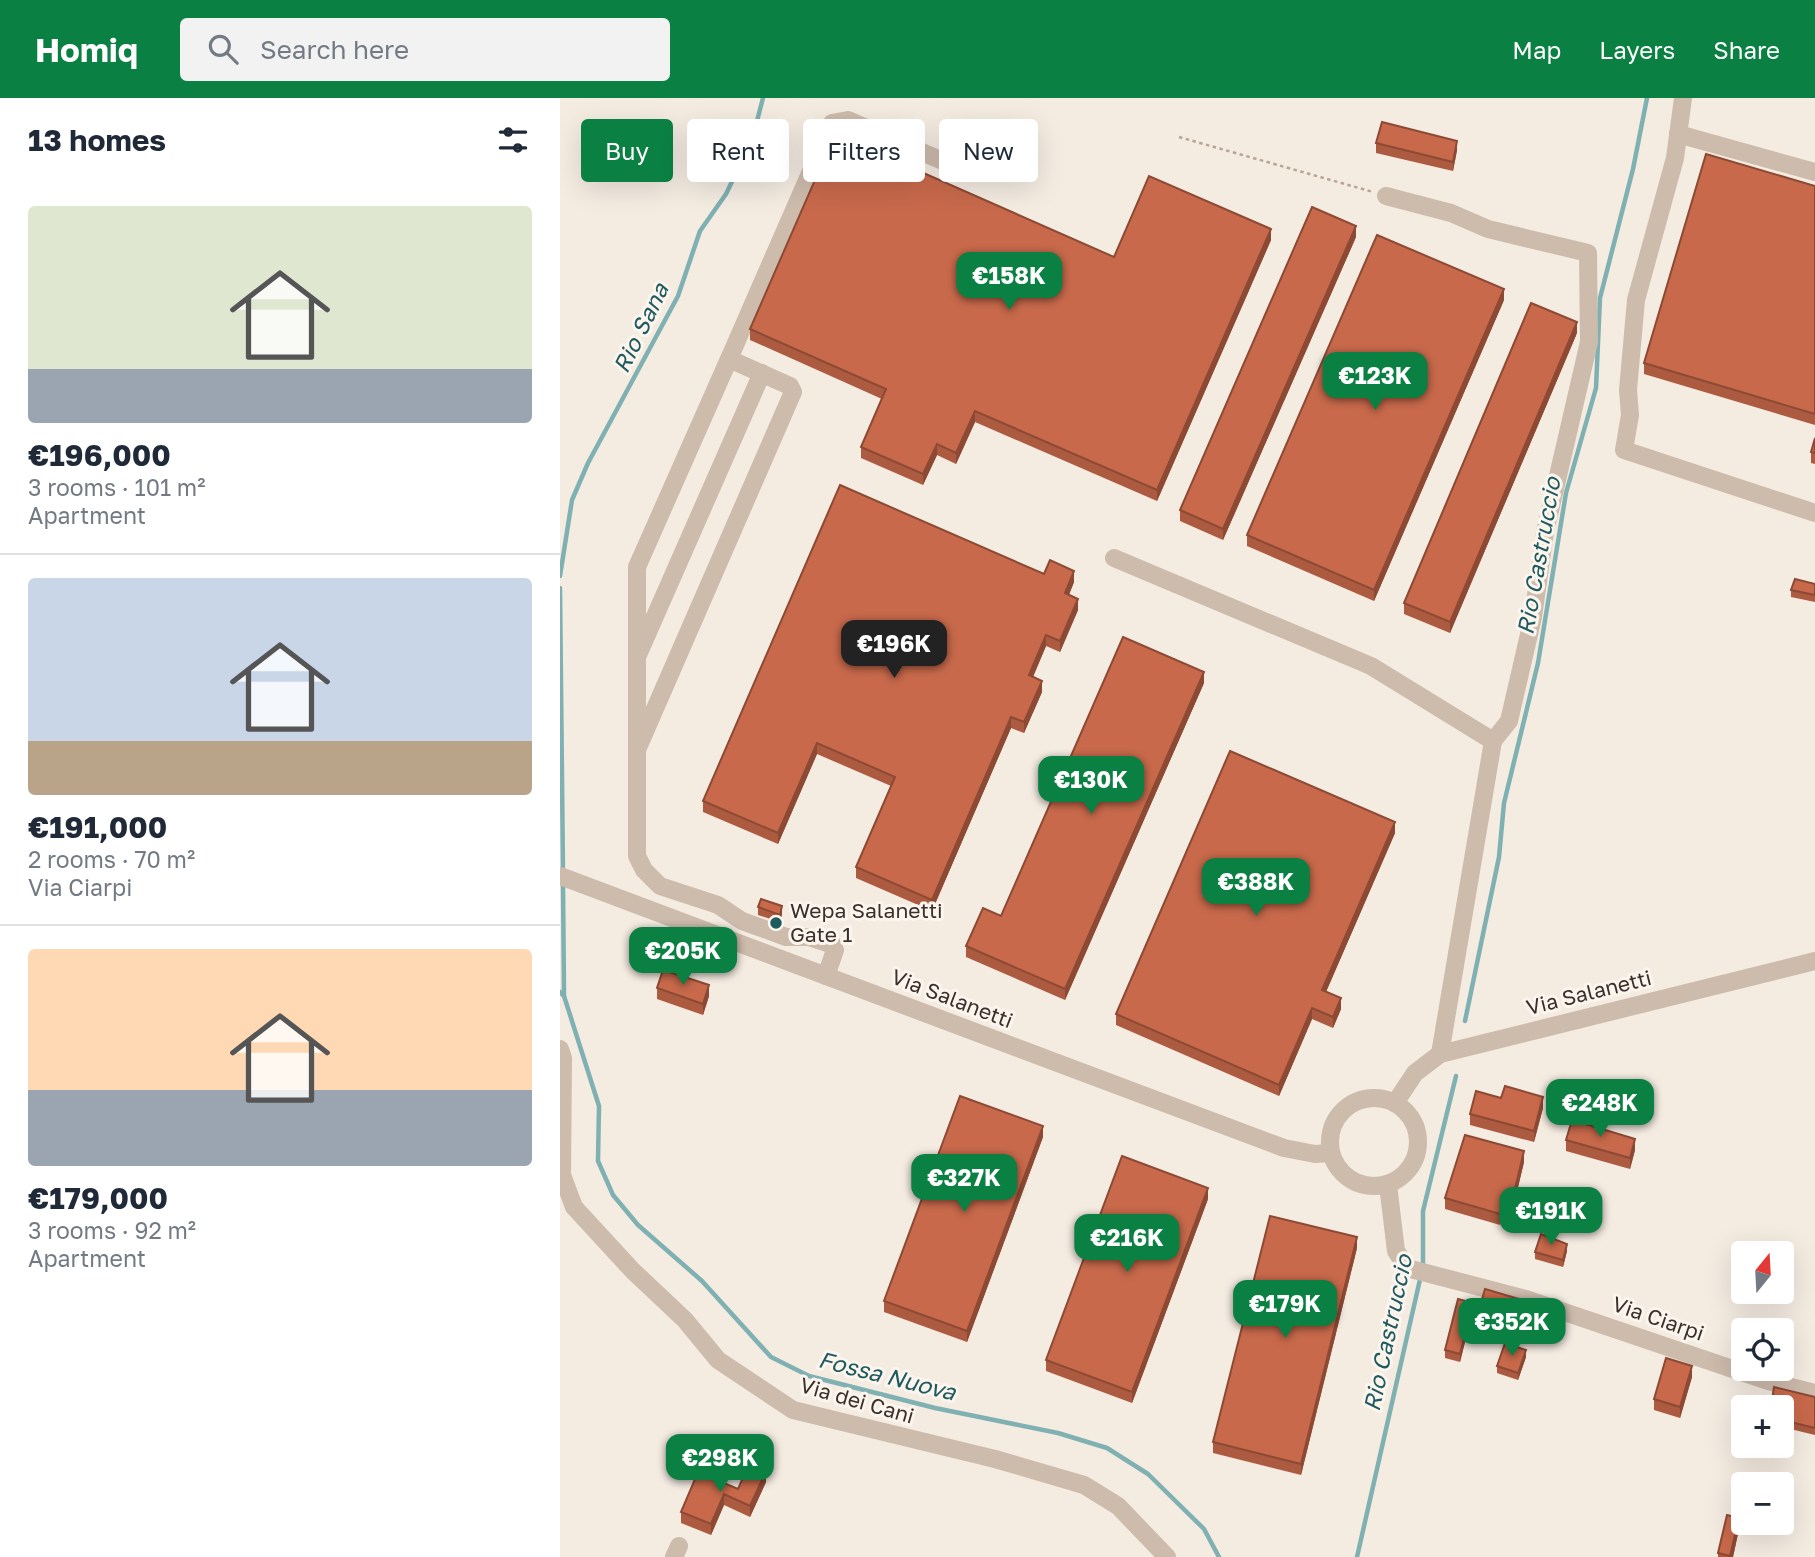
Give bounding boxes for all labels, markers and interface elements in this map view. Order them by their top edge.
search box [180,18,670,81]
text: Homiq [35,30,138,69]
icon: search [204,30,242,68]
text: Search here [260,34,409,65]
text: Map [1512,35,1561,64]
text: Layers [1599,35,1675,64]
text: Share [1713,35,1780,64]
chip: Buy [581,119,673,182]
chip: Rent [687,119,789,182]
chip: Filters [803,119,925,182]
chip: New [939,119,1038,182]
icon: filters [494,121,532,159]
text: 13 homes [28,122,166,158]
icon: home [217,252,343,378]
pin: €158K [960,252,1058,312]
text: €158K [972,261,1046,289]
water label: Rio Sana [606,277,674,377]
pin: €123K [1326,352,1424,412]
text: €123K [1339,361,1411,389]
text: €196,000 [28,437,171,473]
text: 3 rooms · 101 m² [28,473,205,501]
water label: Rio Castruccio [1510,474,1566,637]
text: Apartment [28,501,146,529]
pin: €196K [845,620,943,680]
icon: home [217,624,343,750]
text: €196K [857,629,931,657]
pin: €130K [1042,756,1140,816]
text: €130K [1054,765,1128,793]
text: €191,000 [28,809,167,845]
text: 2 rooms · 70 m² [28,845,195,873]
pin: €388K [1207,858,1305,918]
text: €388K [1218,867,1294,895]
text: Via Ciarpi [28,873,132,901]
place label: Wepa Salanetti Gate 1 [790,897,943,947]
marker: Wepa Salanetti Gate 1 [768,915,784,931]
pin: €205K [634,928,732,987]
text: €205K [645,936,721,964]
street label: Via Salanetti [888,963,1017,1033]
street label: Via Salanetti [1524,964,1654,1020]
icon: home [217,995,343,1121]
pin: €248K [1551,1080,1649,1139]
text: €248K [1562,1088,1638,1116]
pin: €327K [915,1154,1013,1214]
text: €327K [927,1163,1001,1191]
text: €179,000 [28,1180,168,1216]
pin: €191K [1502,1188,1600,1247]
text: €191K [1515,1196,1587,1224]
pin: €216K [1078,1214,1176,1274]
text: 3 rooms · 92 m² [28,1216,196,1244]
text: €216K [1090,1223,1164,1251]
north arrow [1731,1241,1794,1304]
map controls [1731,1241,1794,1535]
text: Apartment [28,1244,146,1272]
water label: Rio Castruccio [1357,1251,1418,1414]
pin: €179K [1236,1280,1334,1340]
text: €179K [1249,1289,1321,1317]
street label: Via Ciarpi [1609,1290,1708,1346]
pin: €352K [1463,1298,1561,1358]
text: €352K [1475,1307,1549,1335]
button: locate [1731,1318,1794,1381]
water label: Fossa Nuova [816,1344,960,1406]
street label: Via dei Cani [797,1371,917,1429]
button: + [1731,1395,1794,1458]
pin: €298K [671,1434,769,1494]
text: €298K [682,1443,758,1471]
button: − [1731,1472,1794,1535]

